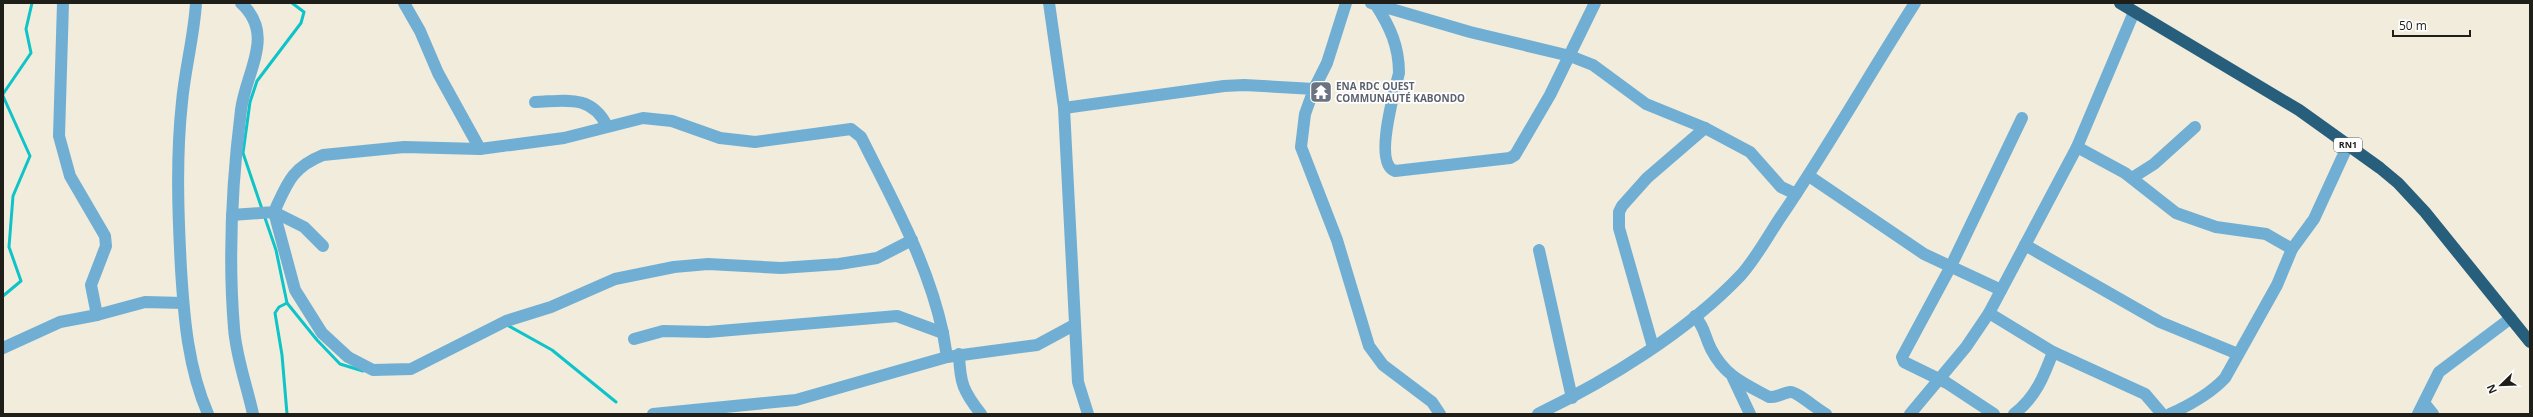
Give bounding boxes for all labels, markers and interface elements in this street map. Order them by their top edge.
scale bar [2393,12,2470,38]
text: 50 m [2399,17,2427,34]
temple icon: ENA RDC OUEST COMMUNAUTÉ KABONDO [1308,79,1334,105]
place label: ENA RDC OUEST COMMUNAUTÉ KABONDO [1336,79,1465,105]
road number: RN1 [2334,138,2362,152]
north arrow [2481,365,2521,405]
text: N [2483,382,2500,396]

